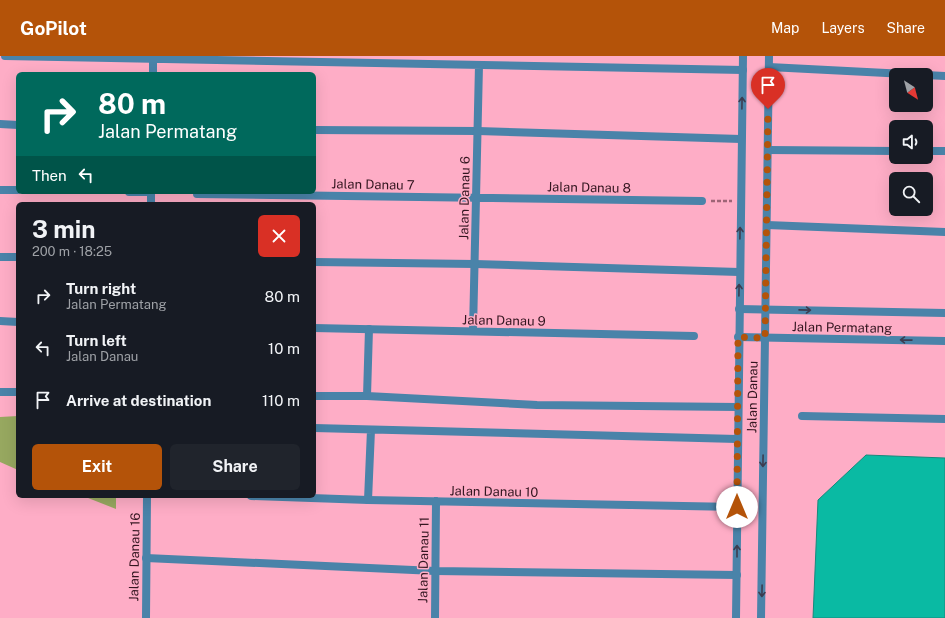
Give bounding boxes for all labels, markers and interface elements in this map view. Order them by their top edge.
text: GoPilot [20,17,87,39]
text: Map [771,20,799,36]
text: Layers [821,20,865,36]
text: Share [887,20,925,36]
pin [751,68,785,109]
north arrow [889,68,933,112]
map controls [889,68,933,216]
icon: arrive [757,74,779,96]
text: 80 m [98,87,166,120]
icon: right [32,88,84,140]
one-way arrow [738,97,746,110]
button: sound [889,120,933,164]
text: Jalan Permatang [98,121,237,142]
street label: Jalan Danau 6 [456,156,473,240]
icon: left [75,164,97,186]
text: Then [32,167,67,184]
button: search [889,172,933,216]
street label: Jalan Danau 7 [331,176,415,193]
street label: Jalan Danau 8 [547,179,631,196]
text: 3 min [32,215,96,243]
button: close [258,215,300,257]
one-way arrow [736,227,744,240]
text: 200 m · 18:25 [32,244,112,259]
text: Turn right [66,280,136,297]
one-way arrow [735,284,743,297]
icon: right [32,285,54,307]
text: 80 m [265,288,300,305]
text: Jalan Permatang [66,297,167,312]
one-way arrow [798,307,811,314]
street label: Jalan Danau 9 [462,312,546,329]
street label: Jalan Permatang [792,319,892,336]
text: Turn left [66,332,127,349]
one-way arrow [900,336,913,344]
icon: left [32,337,54,359]
text: 10 m [268,340,300,357]
text: Jalan Danau [66,349,138,364]
street label: Jalan Danau [744,361,761,433]
icon: arrive [32,389,54,411]
text: Arrive at destination [66,392,211,409]
text: 110 m [262,392,300,409]
button: Exit [32,444,162,490]
button: Share [170,444,300,490]
one-way arrow [760,454,767,467]
street label: Jalan Danau 10 [449,483,539,500]
position arrow [716,486,758,528]
street label: Jalan Danau 16 [126,512,143,602]
street label: Jalan Danau 11 [415,517,432,603]
one-way arrow [733,545,741,558]
one-way arrow [758,584,765,597]

